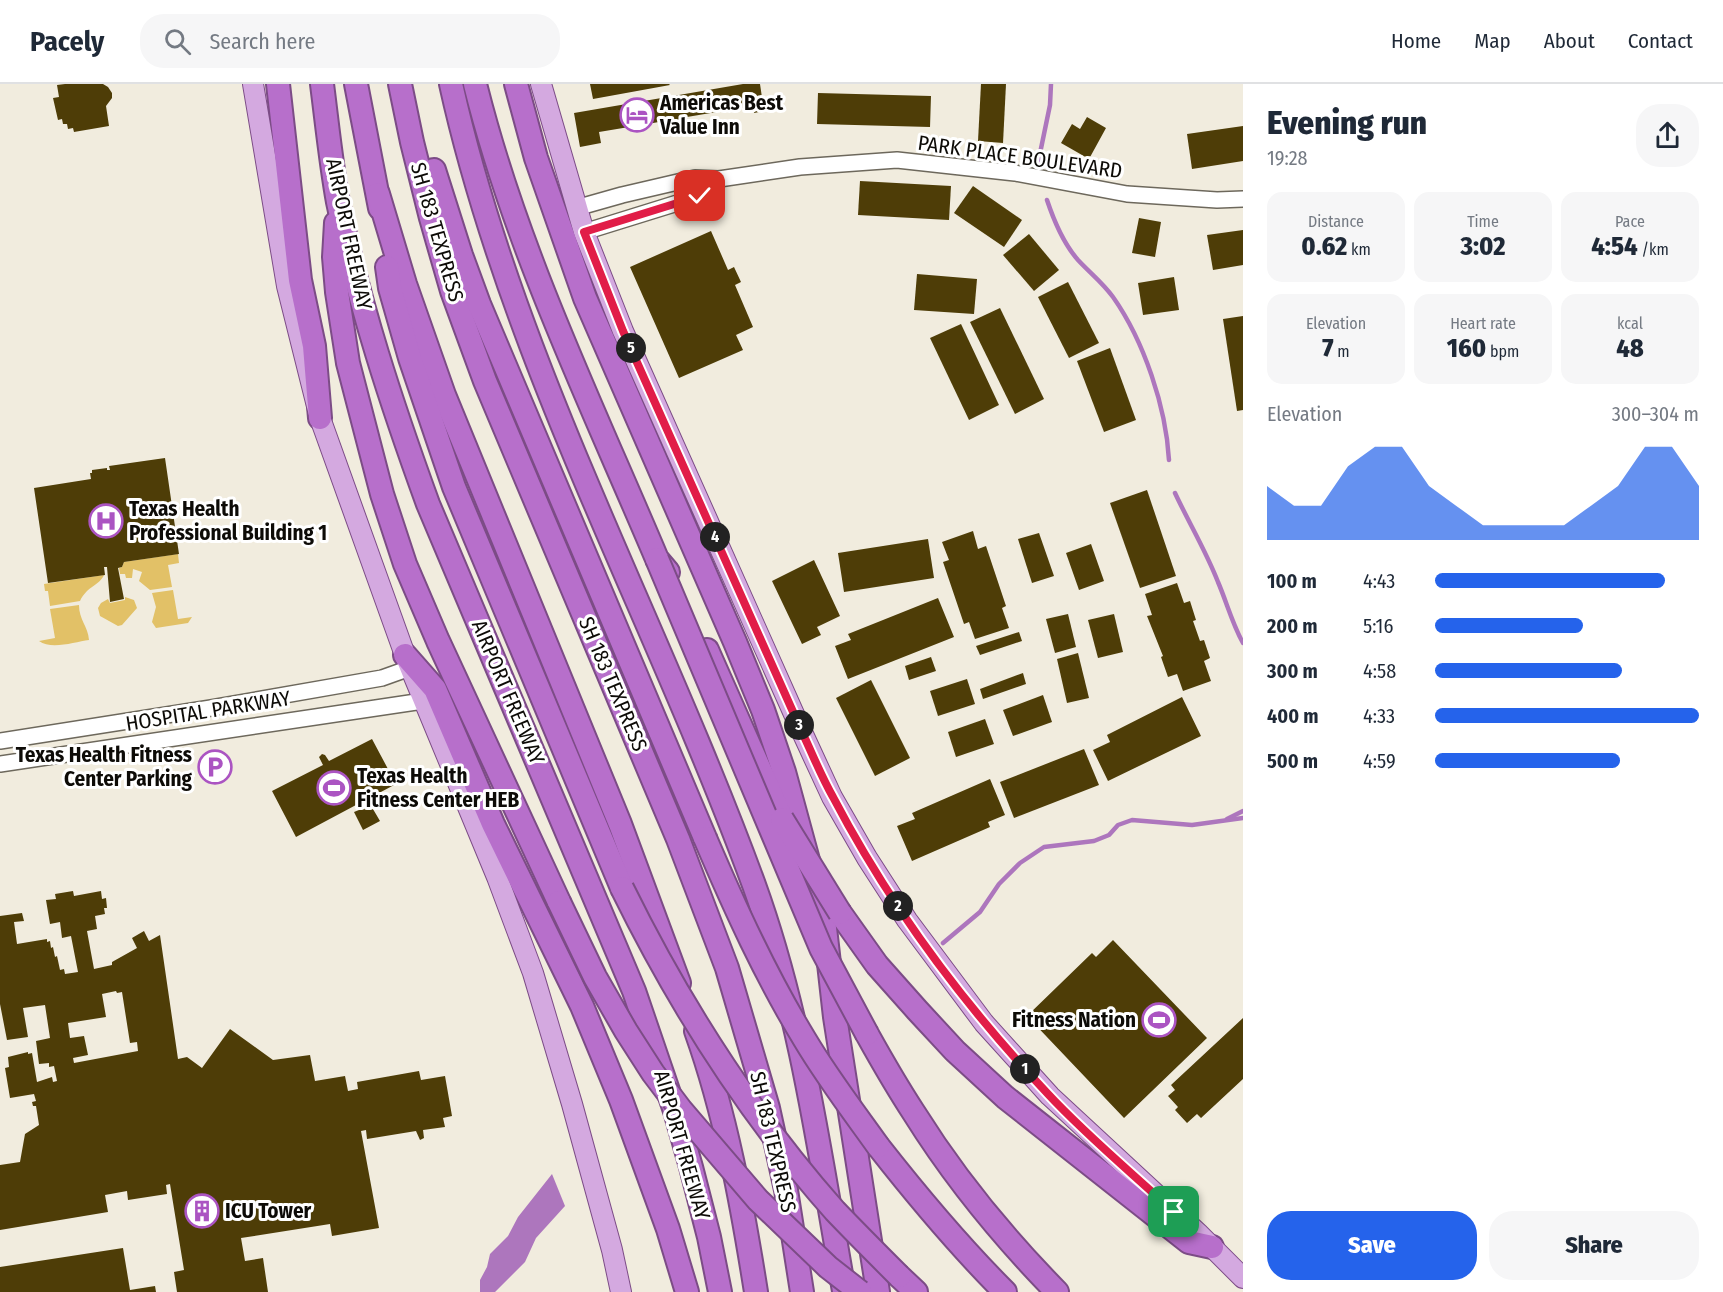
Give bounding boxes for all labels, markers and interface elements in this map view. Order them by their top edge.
search box [140,14,560,68]
text: Pacely [30,25,104,58]
icon: search [161,25,194,58]
text: Search here [209,28,315,55]
text: Home [1391,28,1441,54]
text: Map [1474,28,1511,54]
text: About [1544,28,1595,54]
text: Contact [1628,28,1693,54]
place label: Americas Best Value Inn [659,90,784,140]
hotel icon: Americas Best Value Inn [619,97,655,133]
text: Evening run [1267,103,1427,143]
button: share [1636,104,1699,167]
street label: PARK PLACE BOULEVARD [916,130,1124,184]
text: 19:28 [1267,146,1308,170]
street label: AIRPORT FREEWAY [320,156,378,313]
street label: SH 183 TEXPRESS [405,159,469,305]
pin [674,170,725,221]
icon: check [683,179,716,212]
text: Distance [1308,212,1364,231]
text: Time [1467,212,1499,231]
text: Pace [1615,212,1645,231]
text: 0.62 [1301,231,1347,262]
text: 3:02 [1461,231,1505,262]
text: 4:54 [1591,231,1638,262]
text: km [1347,240,1371,259]
text: /km [1638,240,1669,259]
text: Elevation [1306,314,1366,333]
text: Heart rate [1450,314,1516,333]
text: kcal [1617,314,1643,333]
pin: 5 [616,333,646,363]
text: 7 [1322,333,1334,364]
text: 160 [1447,333,1486,364]
text: 48 [1616,333,1644,364]
text: 5 [627,338,635,357]
text: m [1334,342,1350,361]
text: bpm [1486,342,1519,361]
text: Elevation [1267,402,1342,426]
text: 300–304 m [1612,402,1699,426]
place label: Texas Health Professional Building 1 [129,496,327,546]
hospital icon: Texas Health Professional Building 1 [88,503,124,539]
pin: 4 [700,522,730,552]
text: 4 [711,527,719,546]
text: 100 m [1267,569,1317,593]
text: 4:43 [1363,569,1395,593]
street label: SH 183 TEXPRESS [573,613,653,755]
text: 200 m [1267,614,1318,638]
text: 5:16 [1363,614,1393,638]
street label: AIRPORT FREEWAY [466,616,550,769]
text: 300 m [1267,659,1318,683]
text: 4:58 [1363,659,1396,683]
street label: HOSPITAL PARKWAY [124,685,293,737]
text: 400 m [1267,704,1319,728]
text: 4:33 [1363,704,1395,728]
pin: 3 [784,710,814,740]
text: 3 [795,715,803,734]
place label: Texas Health Fitness Center Parking [16,742,193,792]
parking icon: Texas Health Fitness Center Parking [197,749,233,785]
text: 500 m [1267,749,1318,773]
text: 4:59 [1363,749,1396,773]
place label: Texas Health Fitness Center HEB [357,763,519,813]
sports icon: Texas Health Fitness Center HEB [316,770,352,806]
pin: 2 [883,891,913,921]
text: 2 [894,896,902,915]
sports icon: Fitness Nation [1141,1002,1177,1038]
place label: Fitness Nation [1012,1007,1136,1033]
pin: 1 [1010,1054,1040,1084]
text: 1 [1022,1059,1028,1078]
street label: AIRPORT FREEWAY [648,1067,716,1223]
street label: SH 183 TEXPRESS [744,1069,802,1215]
pin [1148,1186,1199,1237]
building icon: ICU Tower [184,1193,220,1229]
icon: arrive [1157,1195,1190,1228]
place label: ICU Tower [225,1198,312,1224]
button: Save [1267,1211,1477,1280]
button: Share [1489,1211,1699,1280]

